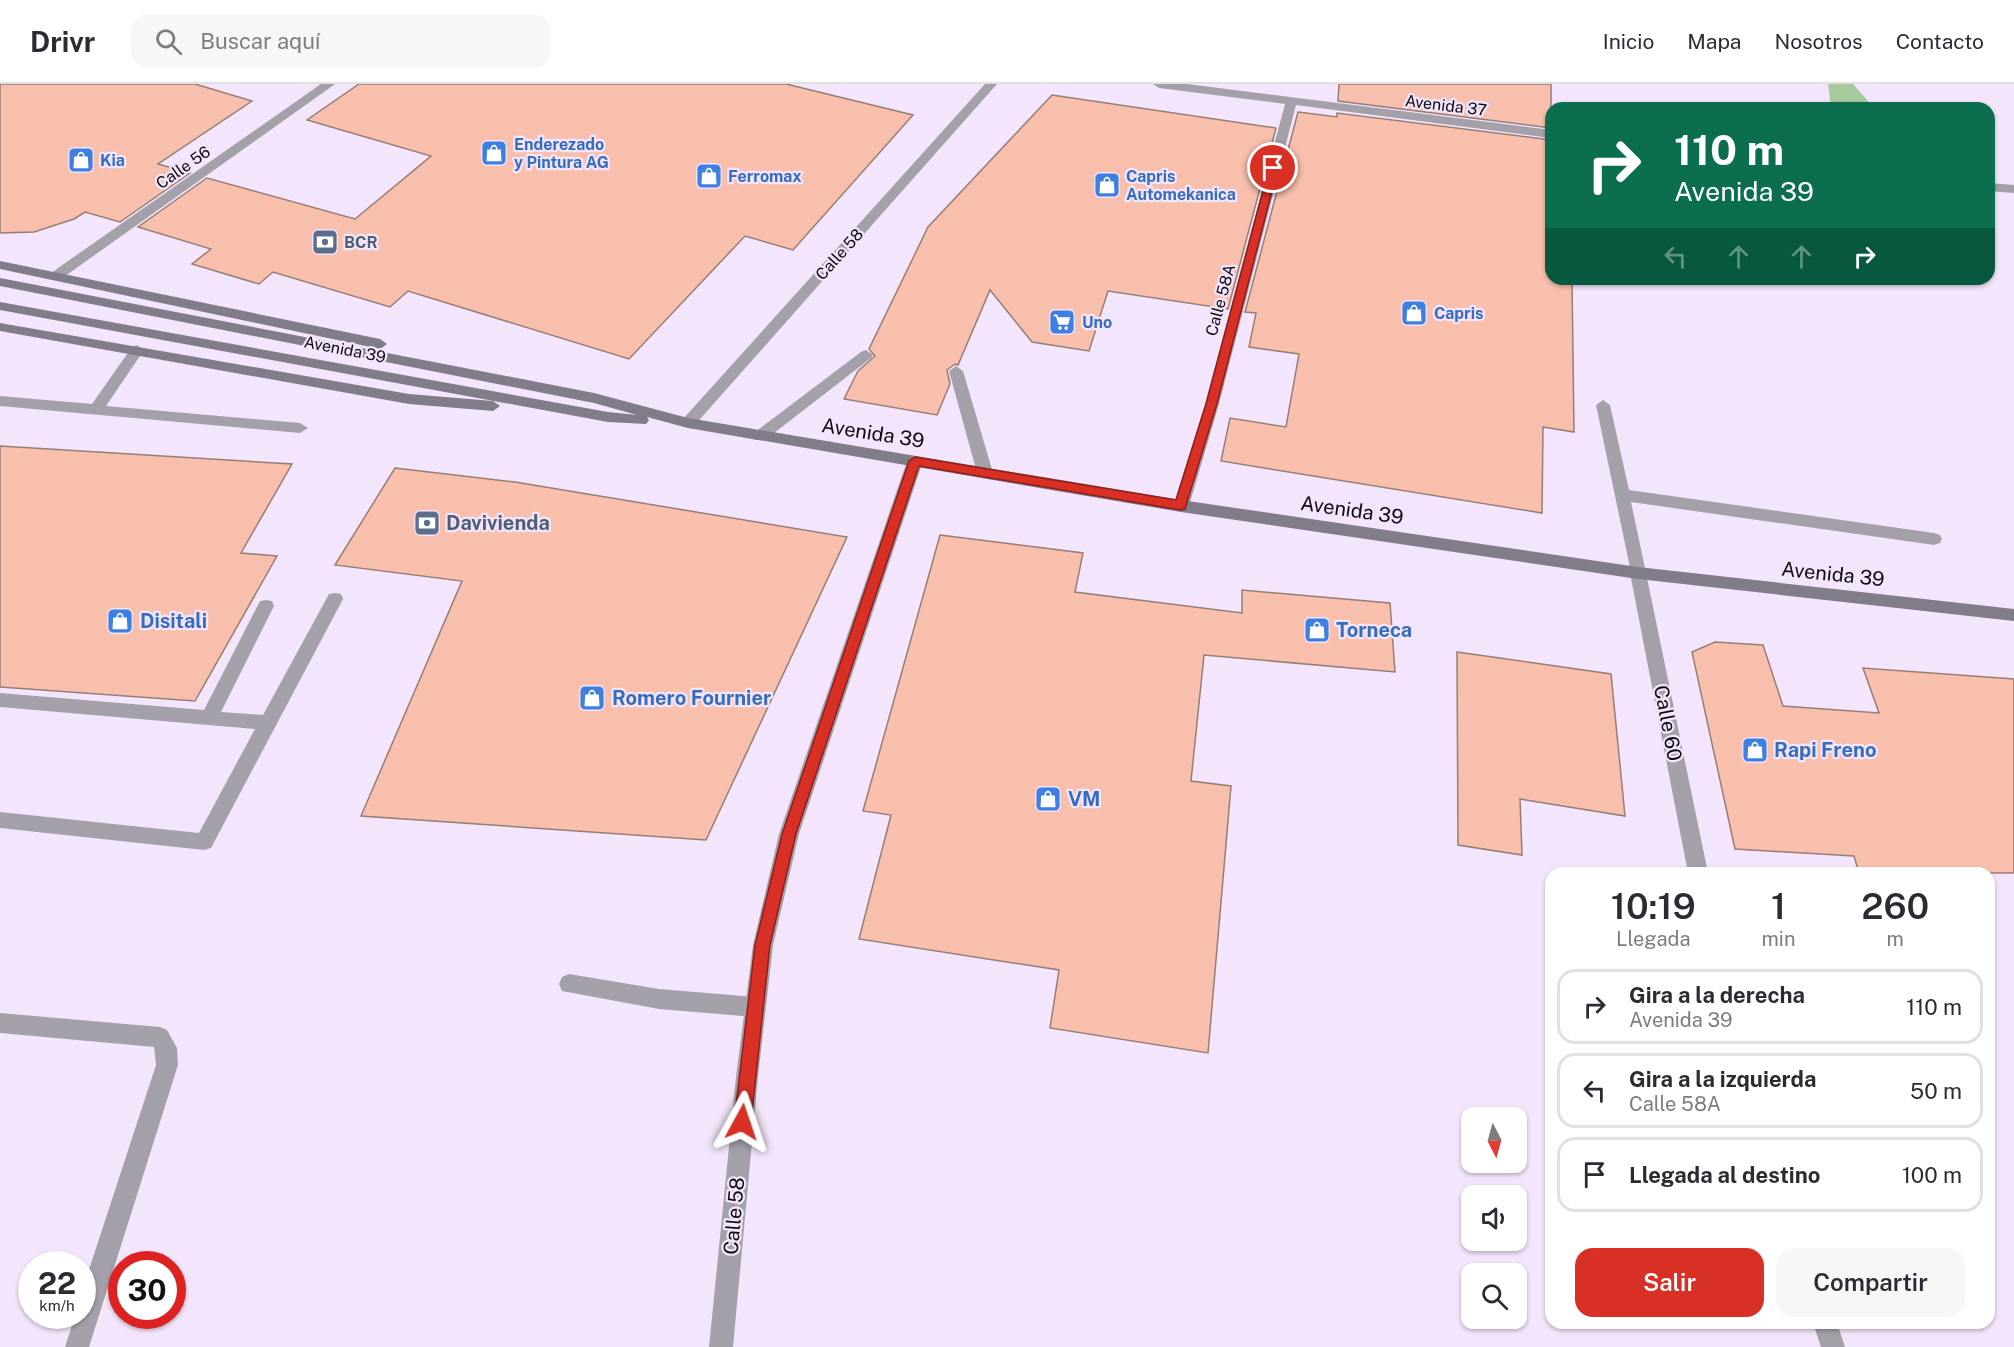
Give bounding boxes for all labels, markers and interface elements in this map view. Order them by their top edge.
search box [131,14,551,68]
text: Drivr [30,25,95,58]
icon: search [152,25,185,58]
text: Buscar aquí [200,28,320,54]
text: Inicio [1603,29,1654,54]
text: Mapa [1687,29,1741,54]
text: Nosotros [1774,29,1863,54]
text: Contacto [1896,29,1984,54]
street label: Avenida 37 [1404,91,1488,120]
text: 110 m [1674,125,1784,174]
icon: right [1575,126,1653,204]
place label: Enderezado y Pintura AG [514,135,609,172]
shop icon: Enderezado y Pintura AG [479,138,509,168]
street label: Calle 56 [152,142,214,193]
pin [1247,142,1298,193]
shop icon: Kia [66,145,96,175]
place label: Kia [100,151,125,170]
icon: arrive [1256,151,1289,184]
shop icon: Ferromax [694,161,724,191]
place label: Ferromax [728,167,802,186]
place label: Capris Automekanica [1126,167,1236,204]
shop icon: Capris Automekanica [1092,170,1122,200]
text: Avenida 39 [1674,175,1814,207]
street label: Calle 58 [811,225,867,284]
bank icon: BCR [310,227,340,257]
place label: BCR [344,233,378,252]
icon: left [1659,240,1692,273]
icon: ahead [1722,240,1755,273]
icon: ahead [1785,240,1818,273]
icon: right [1848,240,1881,273]
street label: Calle 58A [1202,262,1239,338]
shop icon: Capris [1399,298,1429,328]
place label: Capris [1434,304,1483,323]
supermarket icon: Uno [1047,307,1077,337]
place label: Uno [1082,313,1112,332]
street label: Avenida 39 [302,332,387,367]
street label: Avenida 39 [820,413,926,453]
street label: Avenida 39 [1299,491,1405,529]
bank icon: Davivienda [412,508,442,538]
place label: Davivienda [446,511,550,535]
street label: Avenida 39 [1780,557,1886,591]
shop icon: Disitali [105,606,135,636]
place label: Disitali [140,609,207,633]
shop icon: Torneca [1302,615,1332,645]
place label: Torneca [1336,618,1412,642]
shop icon: Romero Fournier [577,683,607,713]
street label: Calle 60 [1649,683,1687,763]
place label: Romero Fournier [612,686,771,710]
shop icon: Rapi Freno [1740,735,1770,765]
place label: Rapi Freno [1774,738,1876,762]
shop icon: VM [1033,784,1063,814]
place label: VM [1068,787,1100,811]
text: 10:19 [1611,885,1696,927]
text: 1 [1771,885,1786,927]
text: 260 [1861,885,1929,927]
text: Llegada [1616,927,1691,951]
text: min [1762,927,1795,951]
text: m [1887,927,1904,951]
text: Gira a la derecha [1629,982,1805,1008]
icon: right [1578,990,1611,1023]
text: 110 m [1906,994,1962,1020]
text: Avenida 39 [1629,1008,1733,1032]
text: Gira a la izquierda [1629,1066,1816,1092]
icon: left [1578,1074,1611,1107]
text: 50 m [1910,1078,1962,1104]
position arrow [710,1090,774,1154]
text: Calle 58A [1629,1092,1721,1116]
north arrow [1461,1107,1527,1173]
map controls [1461,1107,1527,1329]
icon: arrive [1578,1158,1611,1191]
text: Llegada al destino [1629,1162,1820,1188]
text: 100 m [1902,1162,1962,1188]
street label: Calle 58 [719,1176,749,1256]
button: sound [1461,1185,1527,1251]
button: Salir [1575,1248,1764,1317]
button: Compartir [1776,1248,1965,1317]
speed limit sign: 30 [108,1251,186,1329]
button: search [1461,1263,1527,1329]
text: 22 [38,1265,76,1301]
text: km/h [39,1297,75,1314]

